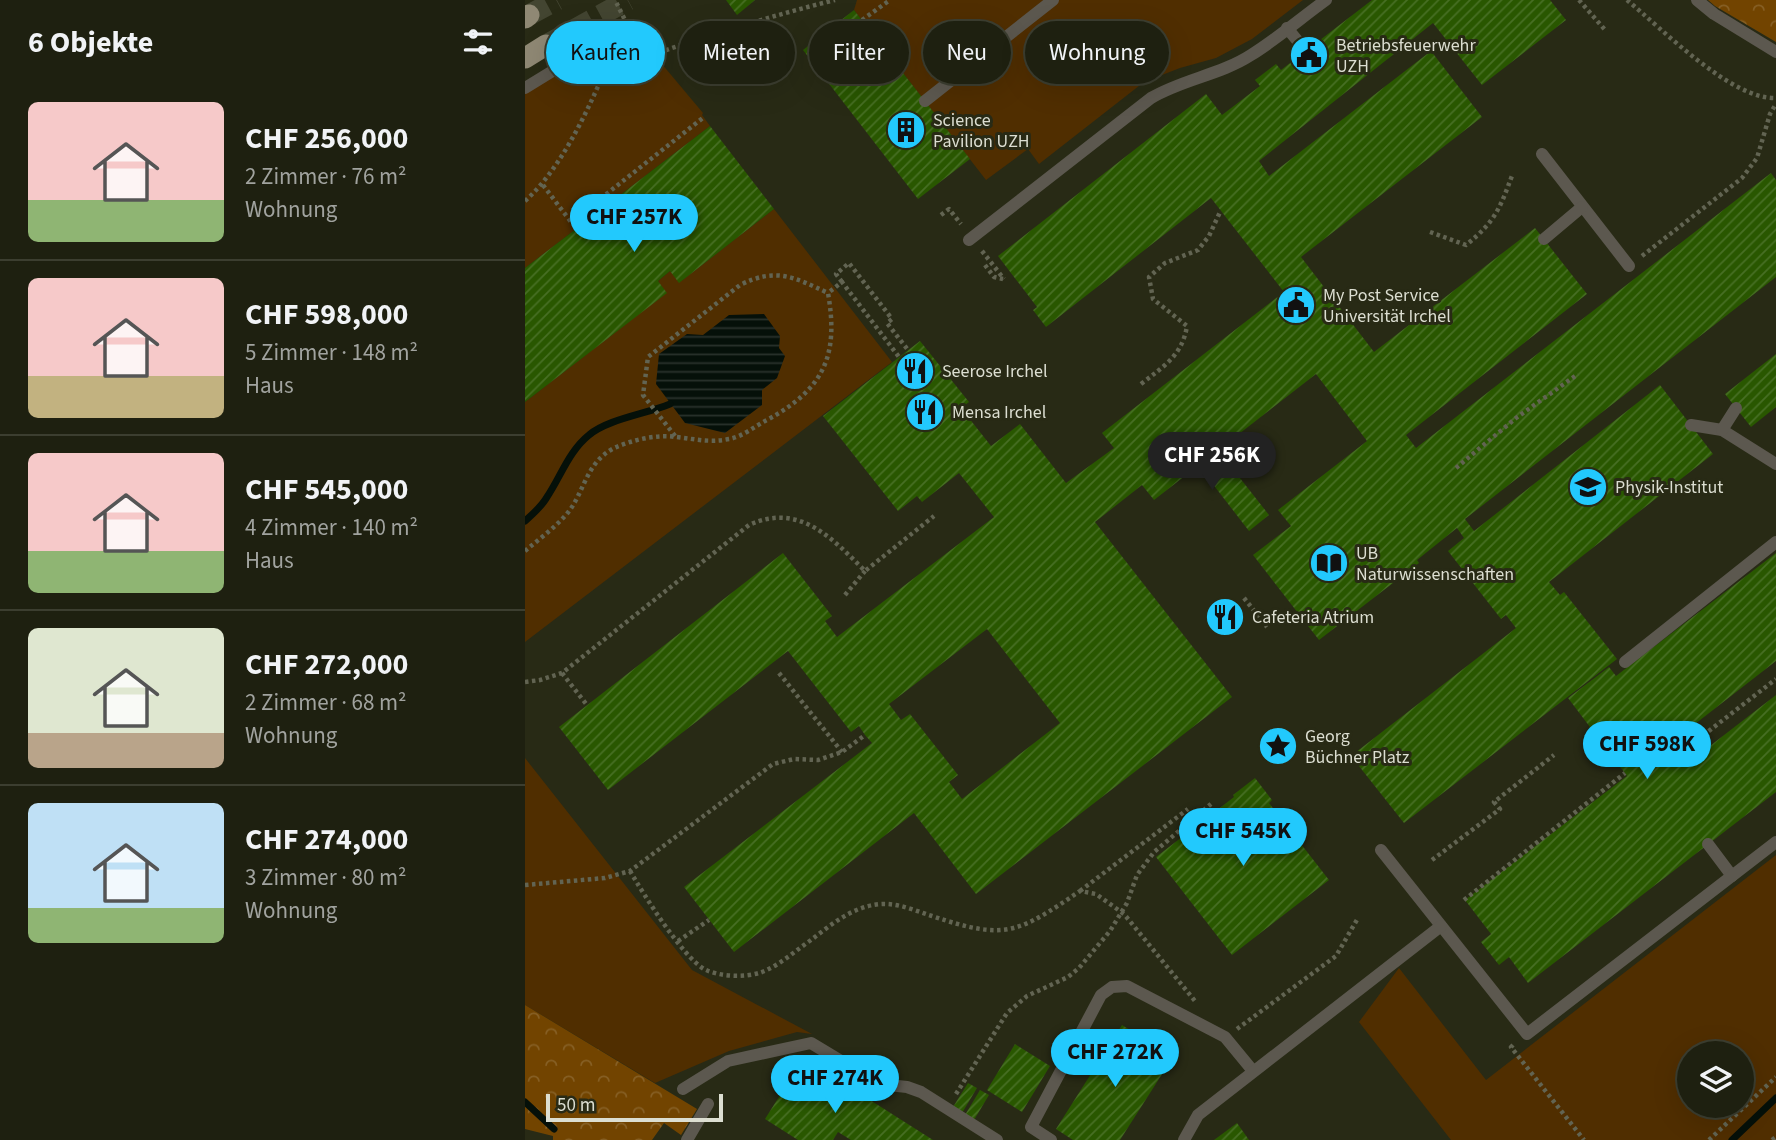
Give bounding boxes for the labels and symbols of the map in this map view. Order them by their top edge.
place label: Betriebsfeuerwehr UZH [1336,33,1476,79]
public building icon: Betriebsfeuerwehr UZH [1288,34,1330,76]
place label: Science Pavilion UZH [933,108,1030,154]
building icon: Science Pavilion UZH [885,109,927,151]
pin: CHF 257K [562,194,706,254]
place label: My Post Service Universität Irchel [1323,283,1451,329]
public building icon: My Post Service Universität Irchel [1275,284,1317,326]
restaurant icon: Seerose Irchel [894,350,936,392]
place label: Seerose Irchel [942,359,1048,384]
restaurant icon: Mensa Irchel [904,391,946,433]
place label: Mensa Irchel [952,400,1046,425]
pin: CHF 256K [1140,433,1284,492]
school or university icon: Physik-Institut [1567,466,1609,508]
place label: Physik-Institut [1615,475,1723,500]
place label: UB Naturwissenschaften [1356,541,1514,587]
library icon: UB Naturwissenschaften [1308,542,1350,584]
restaurant icon: Cafeteria Atrium [1204,596,1246,638]
place label: Cafeteria Atrium [1252,605,1374,630]
pin: CHF 598K [1575,722,1719,781]
place label: Georg Büchner Platz [1305,724,1410,770]
place icon: Georg Büchner Platz [1257,725,1299,767]
pin: CHF 545K [1171,808,1315,868]
pin: CHF 272K [1043,1030,1187,1089]
pin: CHF 274K [763,1056,907,1115]
scale bar [546,1091,723,1123]

